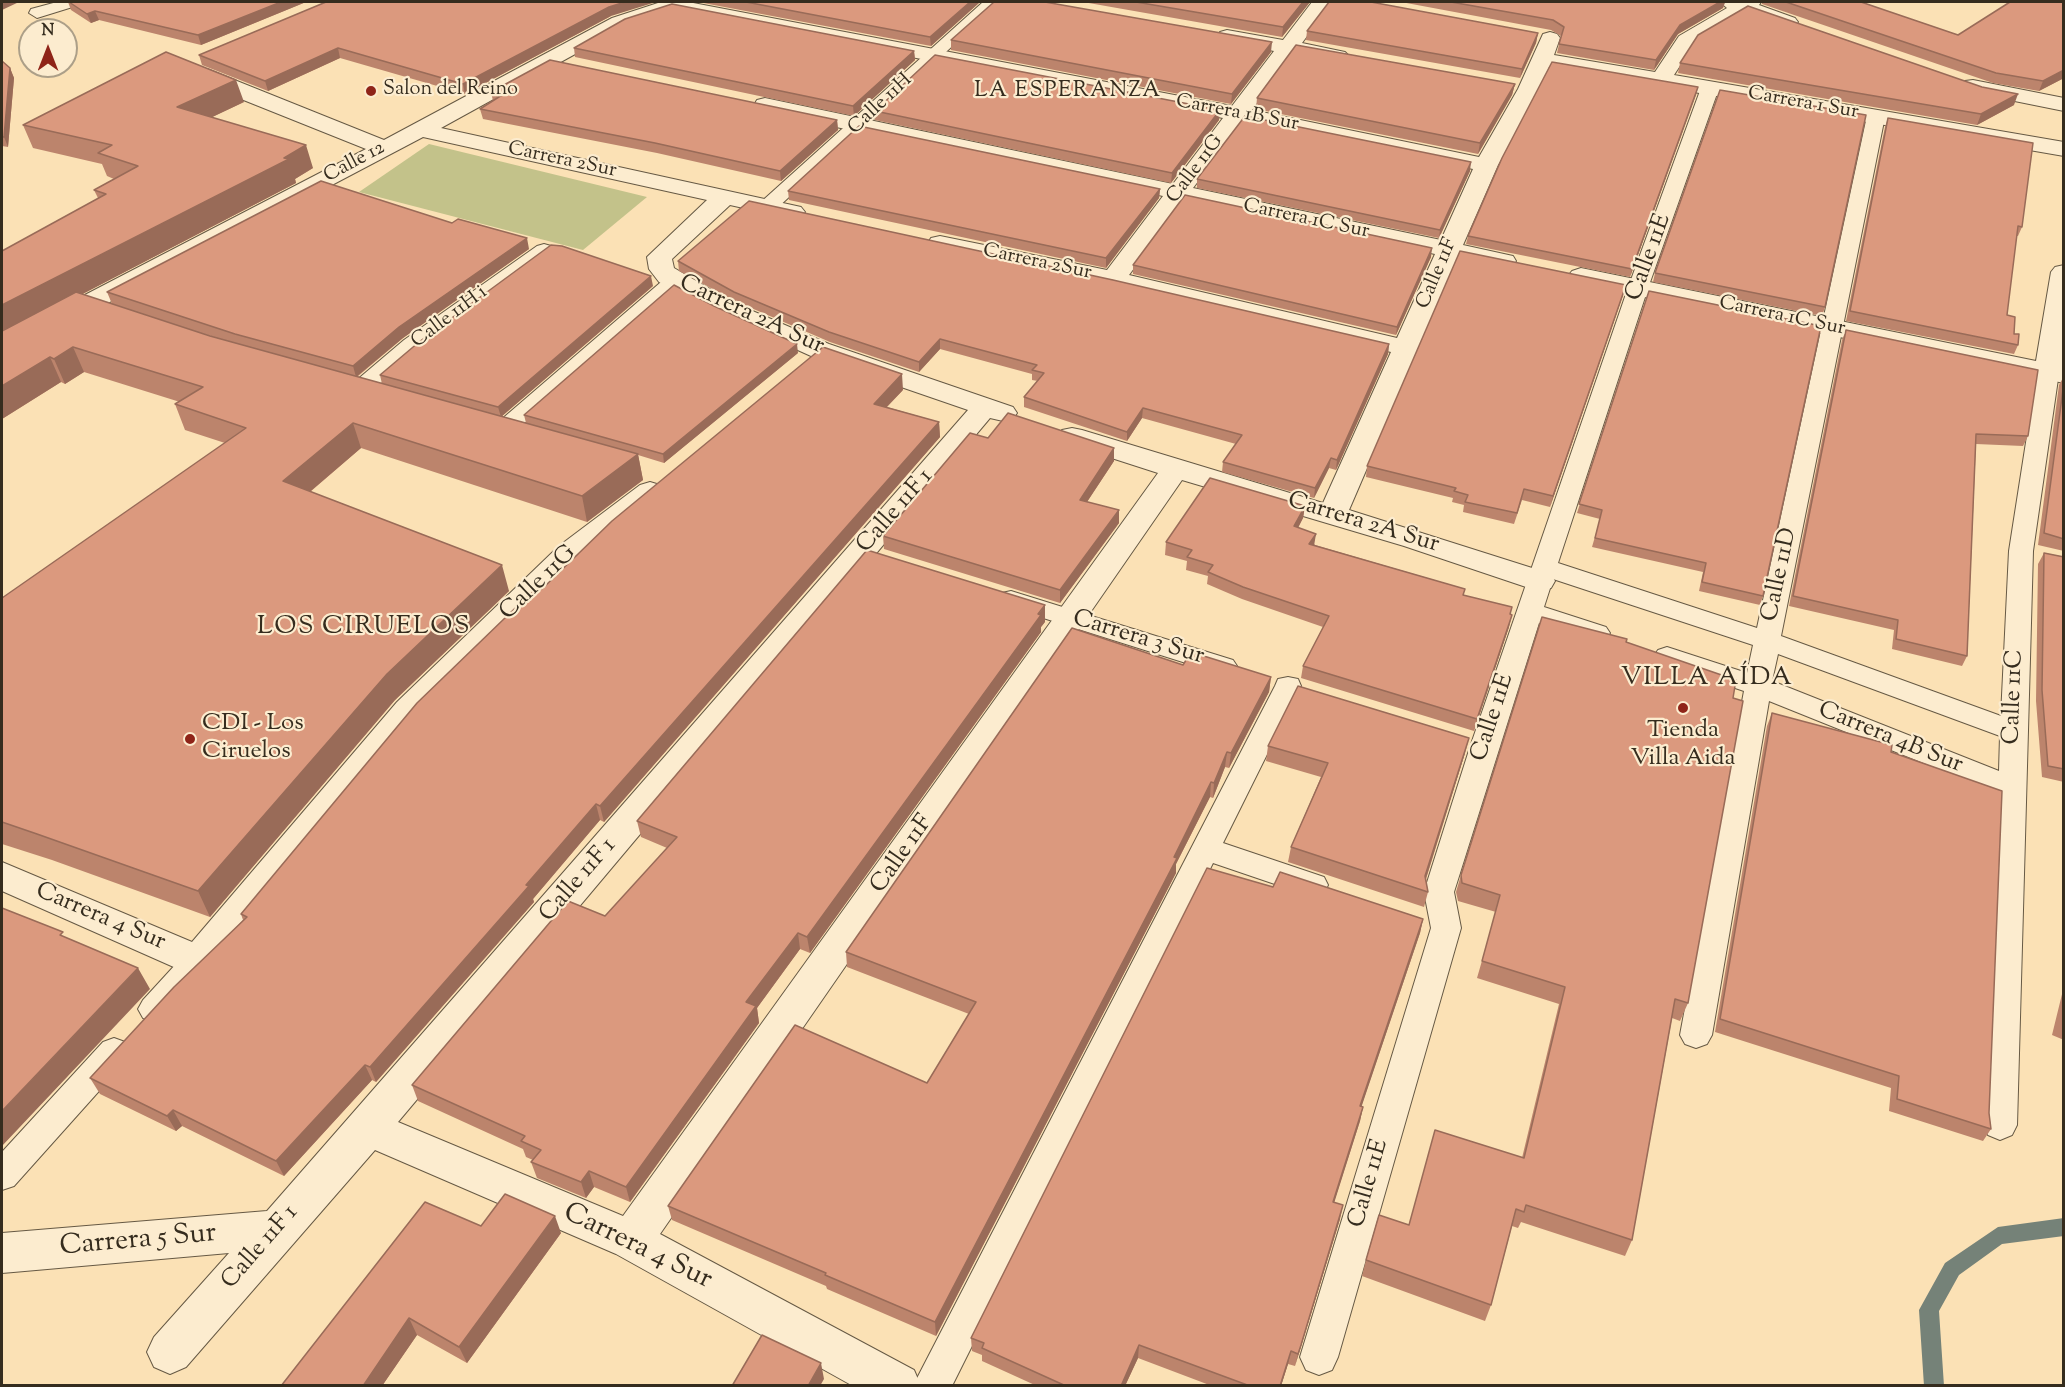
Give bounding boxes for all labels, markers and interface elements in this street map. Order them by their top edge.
north arrow [18,18,78,78]
text: N [42,20,54,43]
street label: Calle 11H [844,69,918,141]
place label: Salon del Reino [383,79,518,103]
district label: LA ESPERANZA [974,79,1162,105]
street label: Carrera 1 Sur [1746,82,1860,126]
marker: Salon del Reino [364,84,378,98]
street label: Carrera 1B Sur [1174,90,1300,138]
street label: Calle 11G [1162,131,1230,209]
street label: Calle 12 [320,137,390,189]
street label: Carrera 2Sur [506,138,618,184]
street label: Carrera 1C Sur [1241,195,1371,245]
street label: Calle 11E [1621,211,1679,305]
street label: Calle 11F [1412,235,1464,313]
street label: Carrera 2Sur [981,240,1093,286]
street label: Carrera 2A Sur [674,270,828,362]
street label: Calle 11H i [407,282,493,354]
street label: Carrera 1C Sur [1717,292,1847,342]
street label: Calle 11F 1 [852,464,940,560]
street label: Carrera 2A Sur [1284,487,1442,561]
street label: Calle 11D [1757,526,1805,624]
street label: Calle 11G [495,540,583,628]
street label: Carrera 3 Sur [1069,605,1207,673]
district label: LOS CIRUELOS [257,613,471,645]
street label: Calle 11C [1999,649,2031,745]
district label: VILLA AÍDA [1621,664,1793,696]
street label: Calle 11E [1466,671,1522,765]
street label: Carrera 4B Sur [1813,697,1967,781]
marker: Tienda Villa Aida [1676,701,1690,715]
place label: CDI - Los Ciruelos [202,711,304,767]
place label: Tienda Villa Aida [1630,718,1736,774]
marker: CDI - Los Ciruelos [183,732,197,746]
street label: Calle 11F [866,810,940,900]
street label: Calle 11F 1 [535,833,623,929]
street label: Carrera 4 Sur [31,878,169,958]
street label: Calle 11E [1344,1137,1396,1231]
street label: Carrera 4 Sur [557,1198,717,1298]
street label: Calle 11F 1 [217,1200,305,1296]
street label: Carrera 5 Sur [58,1218,218,1266]

